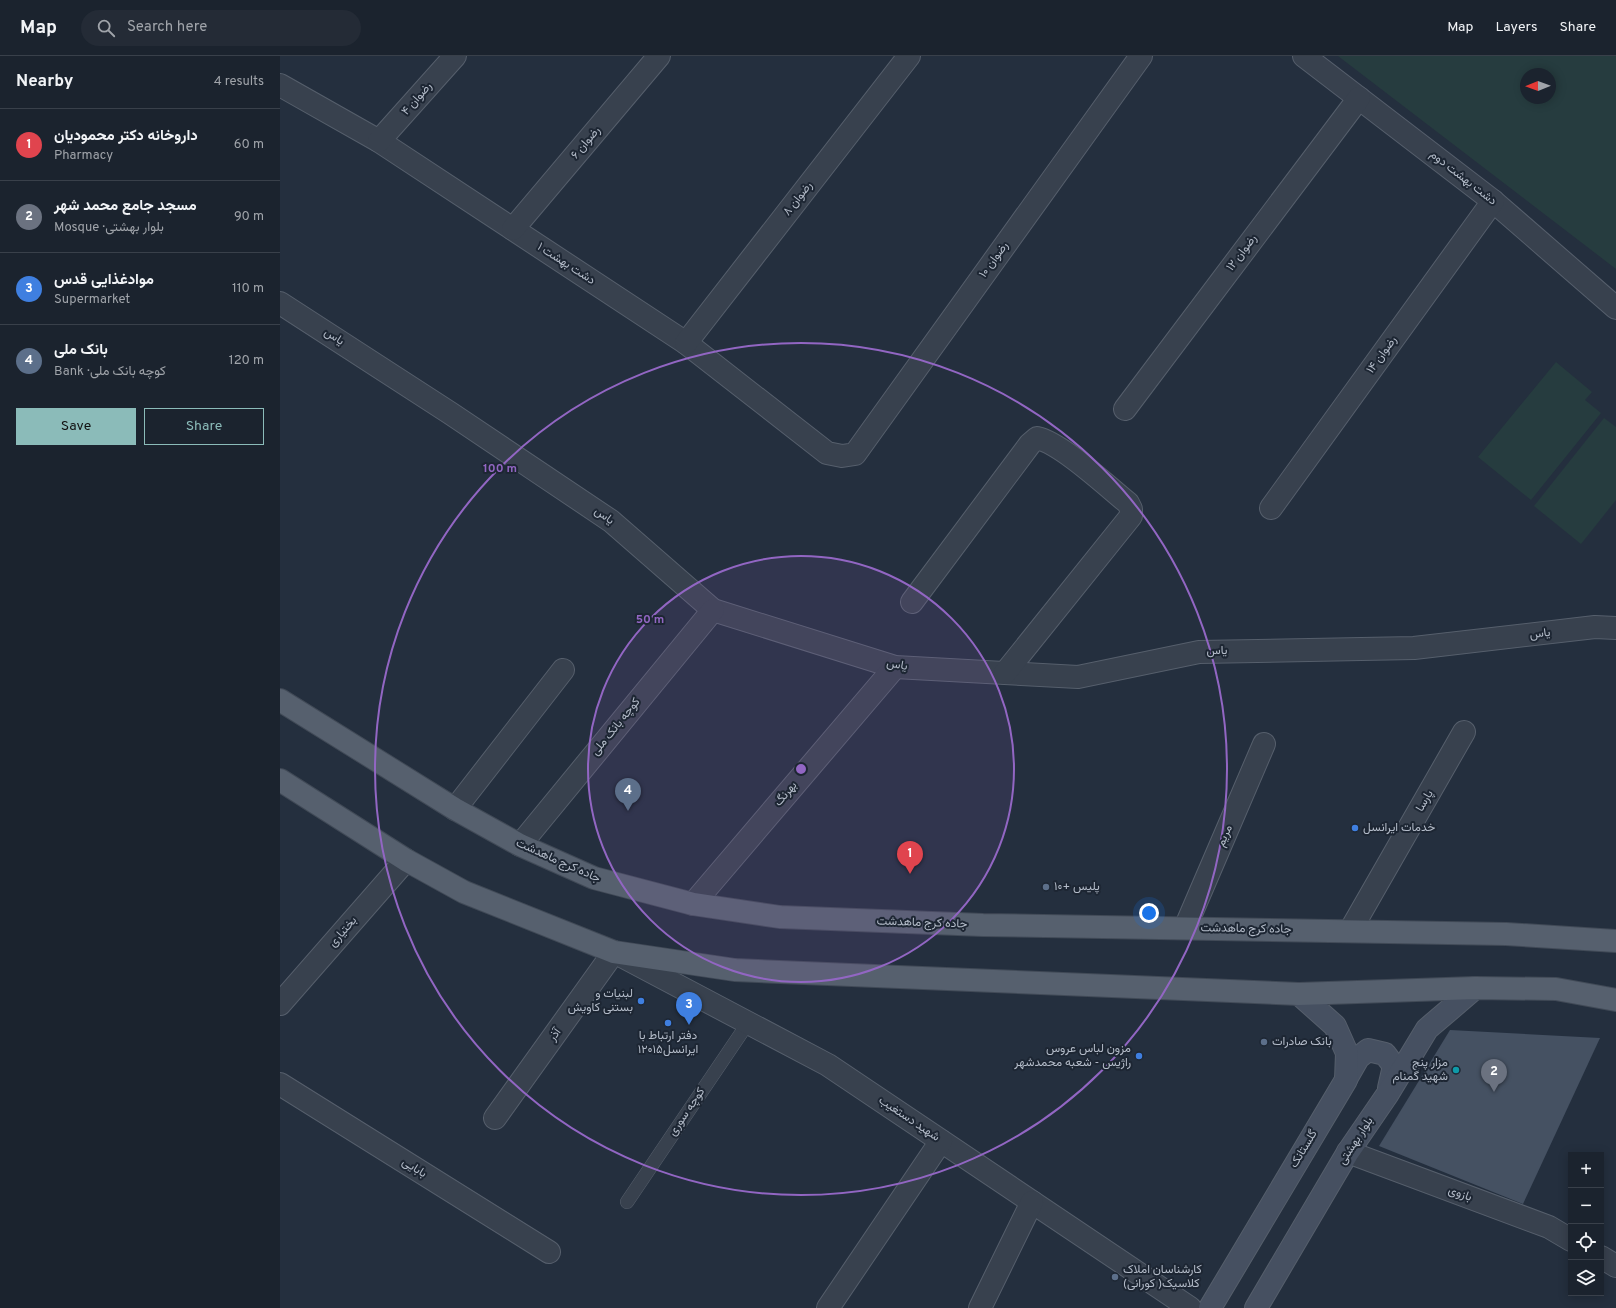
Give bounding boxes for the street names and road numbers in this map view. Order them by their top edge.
street label: رضوان ۴ [398,79,436,119]
street label: رضوان ۶ [568,123,604,163]
street label: دشت بهشت دوم [1426,147,1500,209]
street label: رضوان ۸ [780,179,816,219]
street label: رضوان ۱۲ [1223,231,1261,275]
street label: دشت بهشت ۱ [534,239,598,289]
street label: رضوان ۱۰ [976,239,1012,281]
street label: یاس [321,325,347,350]
street label: رضوان ۱۴ [1363,333,1401,377]
street label: یاس [591,503,617,529]
street label: یاس [1529,625,1552,643]
street label: یاس [1206,643,1228,659]
street label: یاس [885,655,909,675]
street label: کوچه بانک ملی [588,695,644,759]
street label: بهرنگ [771,778,801,810]
street label: پارسا [1412,787,1438,815]
street label: مریم [1213,823,1237,849]
street label: جاده کرج ماهدشت [513,835,603,887]
street label: بختیاری [325,913,361,951]
street label: جاده کرج ماهدشت [876,913,968,933]
street label: جاده کرج ماهدشت [1200,920,1292,938]
street label: آذر [544,1024,566,1046]
street label: کوچه سوری [665,1085,709,1139]
street label: شهید دستغیب [875,1093,943,1145]
street label: بلوار بهشتی [1335,1114,1377,1168]
street label: گلستانک [1286,1127,1322,1171]
street label: بابایی [399,1154,429,1182]
street label: بازوی [1446,1182,1474,1206]

